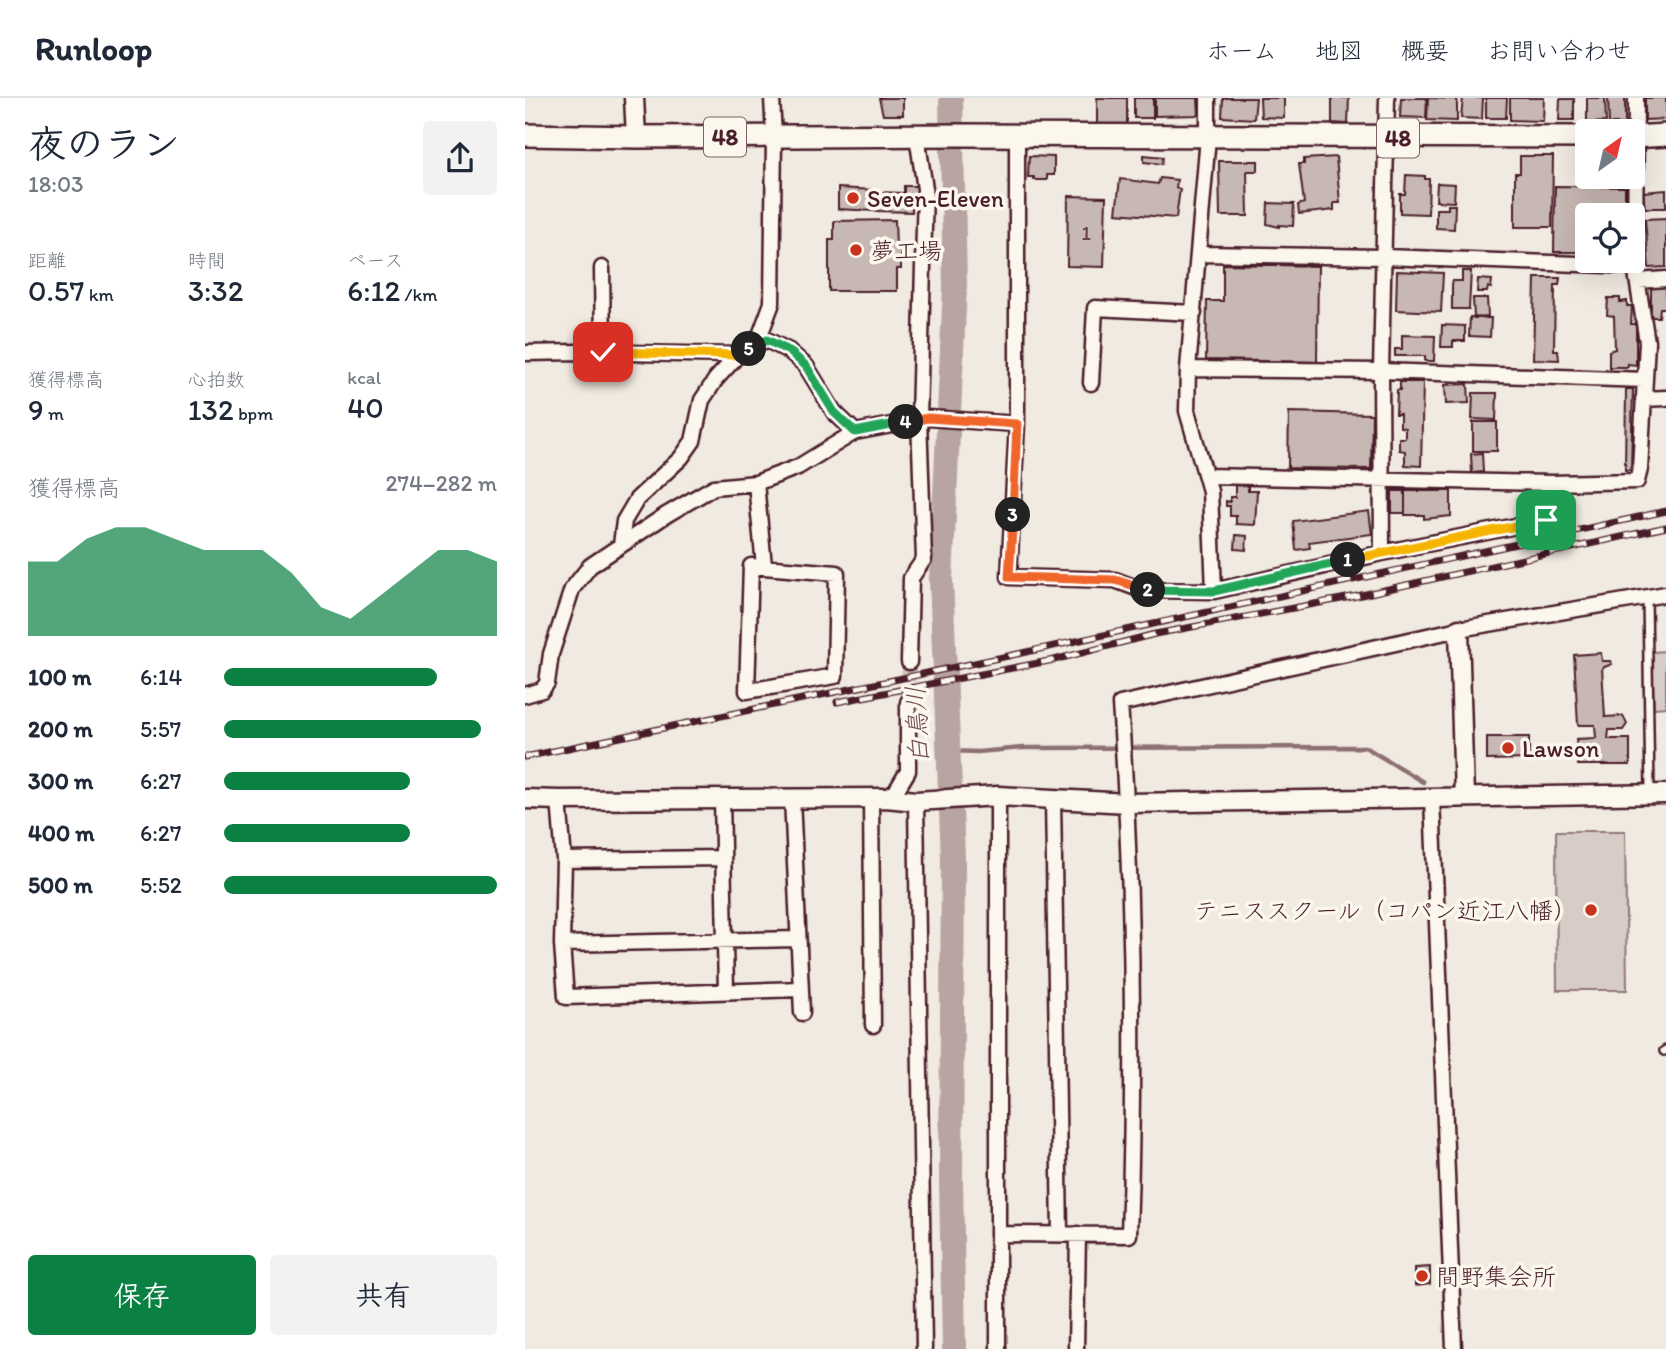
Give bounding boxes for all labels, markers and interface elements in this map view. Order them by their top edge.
text: Runloop [35,29,152,68]
text: ホーム [1206,36,1277,65]
text: 地図 [1315,36,1363,65]
text: 概要 [1401,36,1449,65]
text: お問い合わせ [1487,36,1631,65]
road number: 48 [704,118,746,156]
road number: 48 [1377,118,1419,158]
north arrow [1575,119,1645,189]
map controls [1575,119,1645,273]
text: 夜のラン [28,121,180,167]
button: share [423,121,497,195]
text: 18:03 [28,170,84,198]
place label: Seven-Eleven [867,184,1004,213]
marker: Seven-Eleven [845,190,861,206]
button: locate [1575,203,1645,273]
house number: 1 [1081,220,1091,245]
place label: 夢工場 [870,236,942,265]
marker: 夢工場 [848,242,864,258]
text: 距離 [28,249,66,272]
text: 時間 [188,249,226,272]
text: ペース [347,249,403,272]
text: 0.57 [28,272,85,309]
text: 3:32 [188,272,244,309]
text: 6:12 [347,272,400,309]
text: km [85,283,114,306]
text: /km [400,283,438,306]
pin [573,322,633,382]
pin: 5 [731,331,767,366]
icon: check [584,333,622,371]
text: 5 [744,337,753,360]
text: kcal [347,366,381,389]
text: 獲得標高 [28,368,104,391]
text: 心拍数 [188,368,245,391]
text: 40 [347,389,384,426]
text: 9 [28,391,44,428]
text: 132 [188,391,234,428]
text: m [44,402,64,425]
text: bpm [234,402,273,425]
pin: 4 [889,404,923,440]
text: 4 [900,410,911,433]
text: 274–282 m [386,469,497,497]
text: 獲得標高 [28,474,120,502]
pin [1516,490,1576,550]
pin: 3 [995,498,1030,532]
icon: arrive [1527,501,1565,539]
text: 3 [1007,503,1018,526]
pin: 1 [1331,542,1365,578]
text: 1 [1343,548,1352,571]
pin: 2 [1131,573,1165,608]
text: 2 [1143,578,1153,601]
text: 100 m [28,663,92,691]
text: 6:14 [140,663,182,691]
water label: 白鳥川 [899,685,935,765]
text: 200 m [28,715,93,743]
text: 5:57 [140,715,181,743]
place label: Lawson [1522,734,1600,763]
marker: Lawson [1500,740,1516,756]
text: 300 m [28,767,93,795]
text: 6:27 [140,767,181,795]
text: 400 m [28,819,95,847]
text: 6:27 [140,819,181,847]
text: 500 m [28,871,93,899]
text: 5:52 [140,871,182,899]
place label: テニススクール（コパン近江八幡） [1194,896,1577,925]
marker: テニススクール（コパン近江八幡） [1583,902,1599,918]
button: 保存 [28,1255,256,1335]
button: 共有 [270,1255,497,1335]
place label: 間野集会所 [1436,1262,1556,1291]
marker: 間野集会所 [1414,1268,1430,1284]

